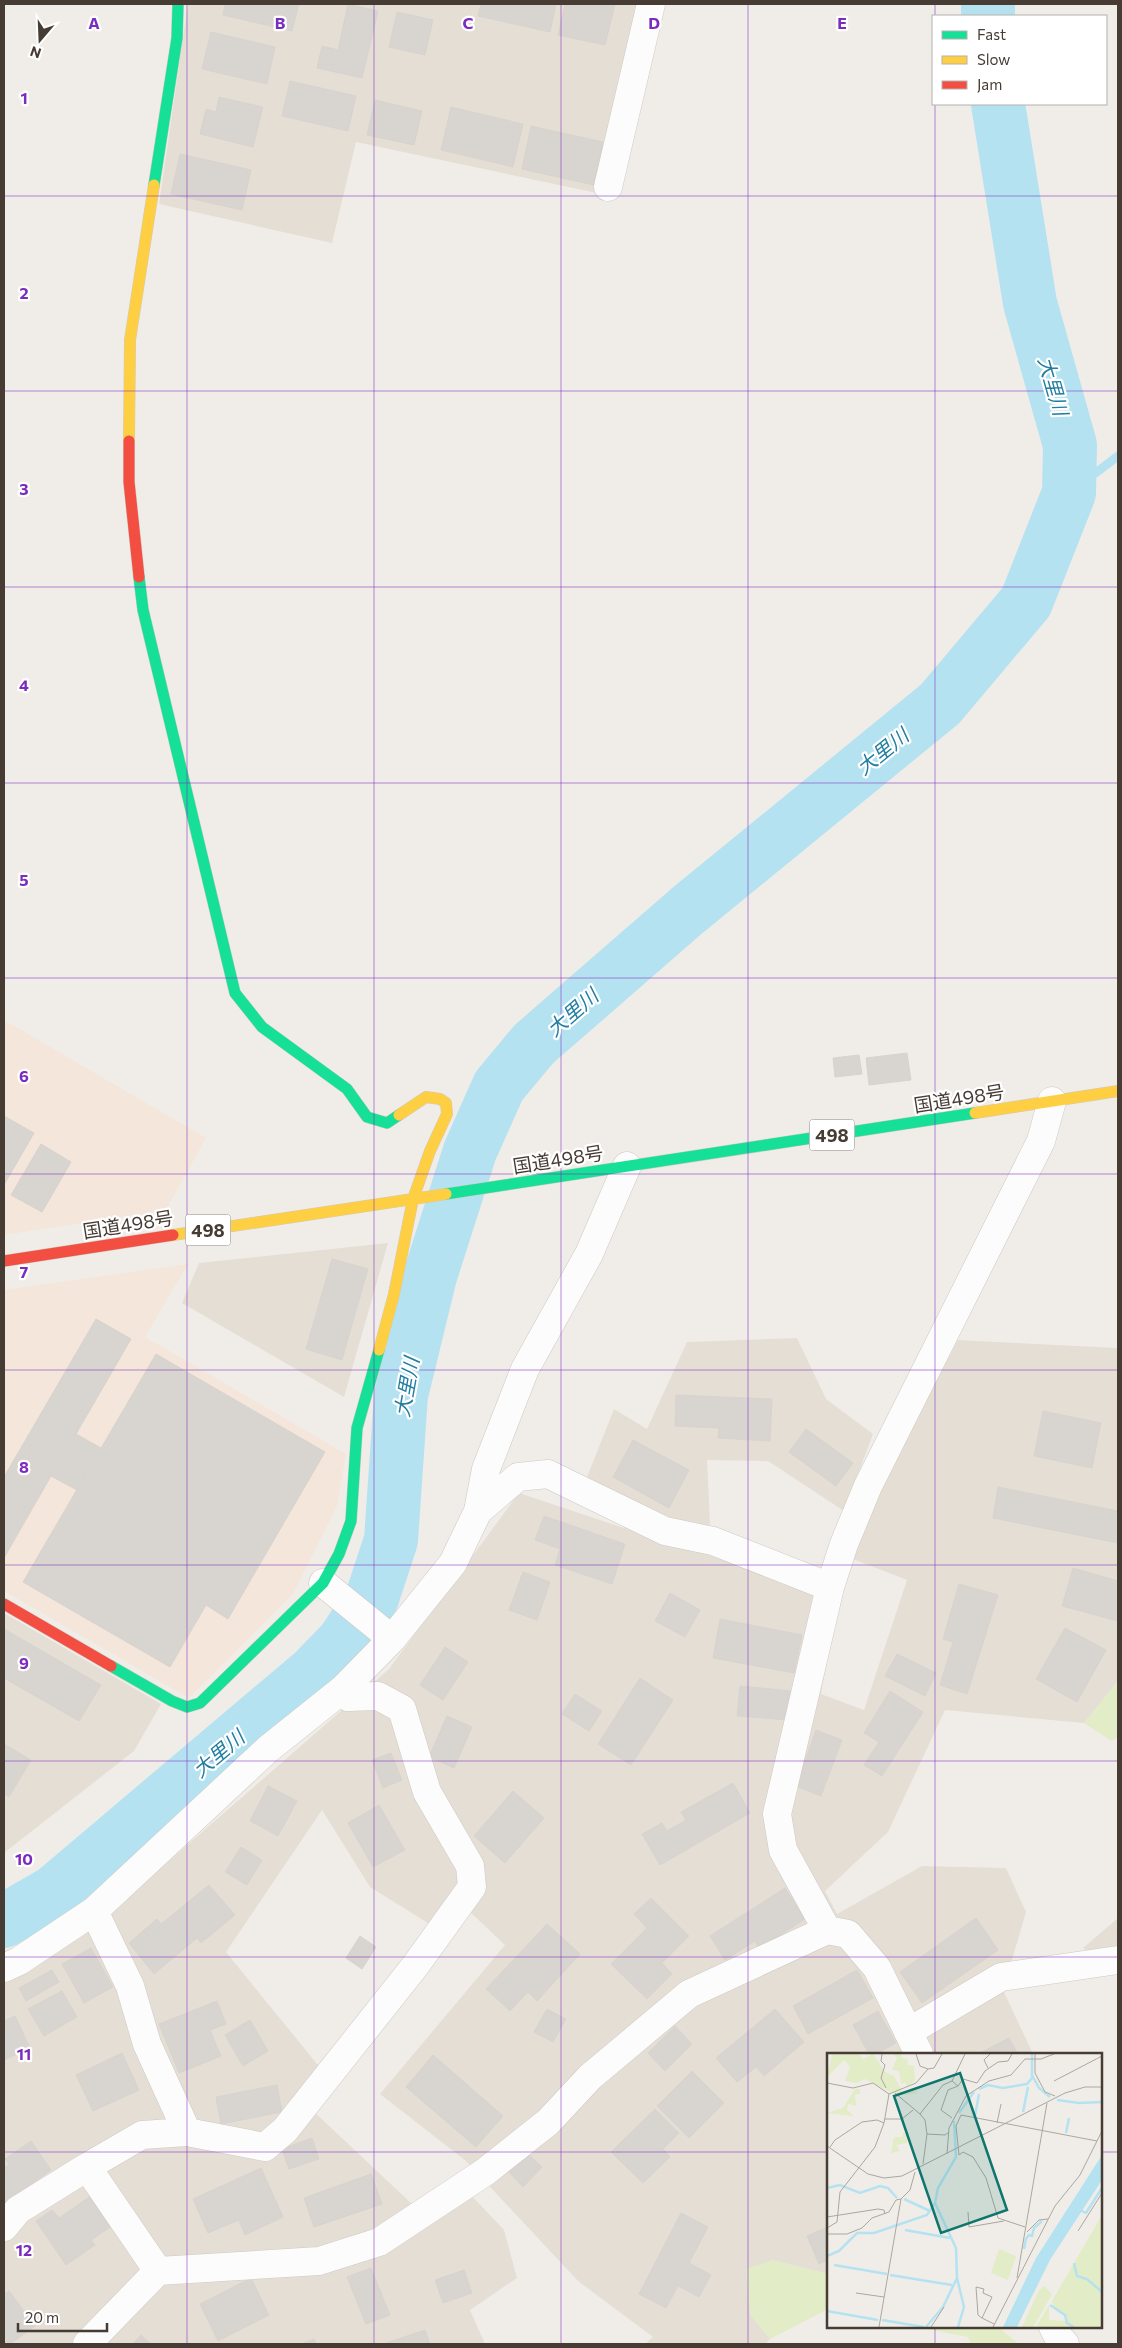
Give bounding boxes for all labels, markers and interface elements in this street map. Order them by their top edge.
text: A [88,13,100,32]
text: B [275,13,286,32]
text: C [463,13,474,32]
text: D [648,13,660,32]
text: E [837,13,847,32]
north arrow [15,15,65,65]
legend [932,15,1107,105]
text: Fast [977,25,1006,43]
text: N [28,43,43,63]
text: Slow [977,50,1010,68]
text: Jam [977,75,1002,93]
text: 1 [20,88,28,107]
text: 2 [19,283,29,302]
water label: 大里川 [1034,354,1074,420]
text: 3 [19,479,29,498]
text: 4 [19,675,29,694]
water label: 大里川 [851,722,914,779]
text: 5 [19,870,29,889]
water label: 大里川 [541,982,604,1041]
text: 6 [19,1066,29,1085]
street label: 国道498号 [912,1079,1006,1117]
road number: 498 [810,1120,854,1150]
street label: 国道498号 [511,1140,605,1178]
street label: 国道498号 [81,1205,175,1243]
road number: 498 [186,1214,230,1246]
text: 7 [20,1262,29,1281]
water label: 大里川 [389,1353,423,1419]
text: 8 [19,1457,29,1476]
text: 9 [19,1653,29,1672]
water label: 大里川 [187,1723,250,1781]
text: 10 [15,1849,33,1868]
text: 11 [17,2044,31,2063]
inset map [827,2053,1102,2328]
text: 12 [16,2240,32,2259]
scale bar [18,2300,106,2332]
text: 20 m [25,2308,59,2326]

